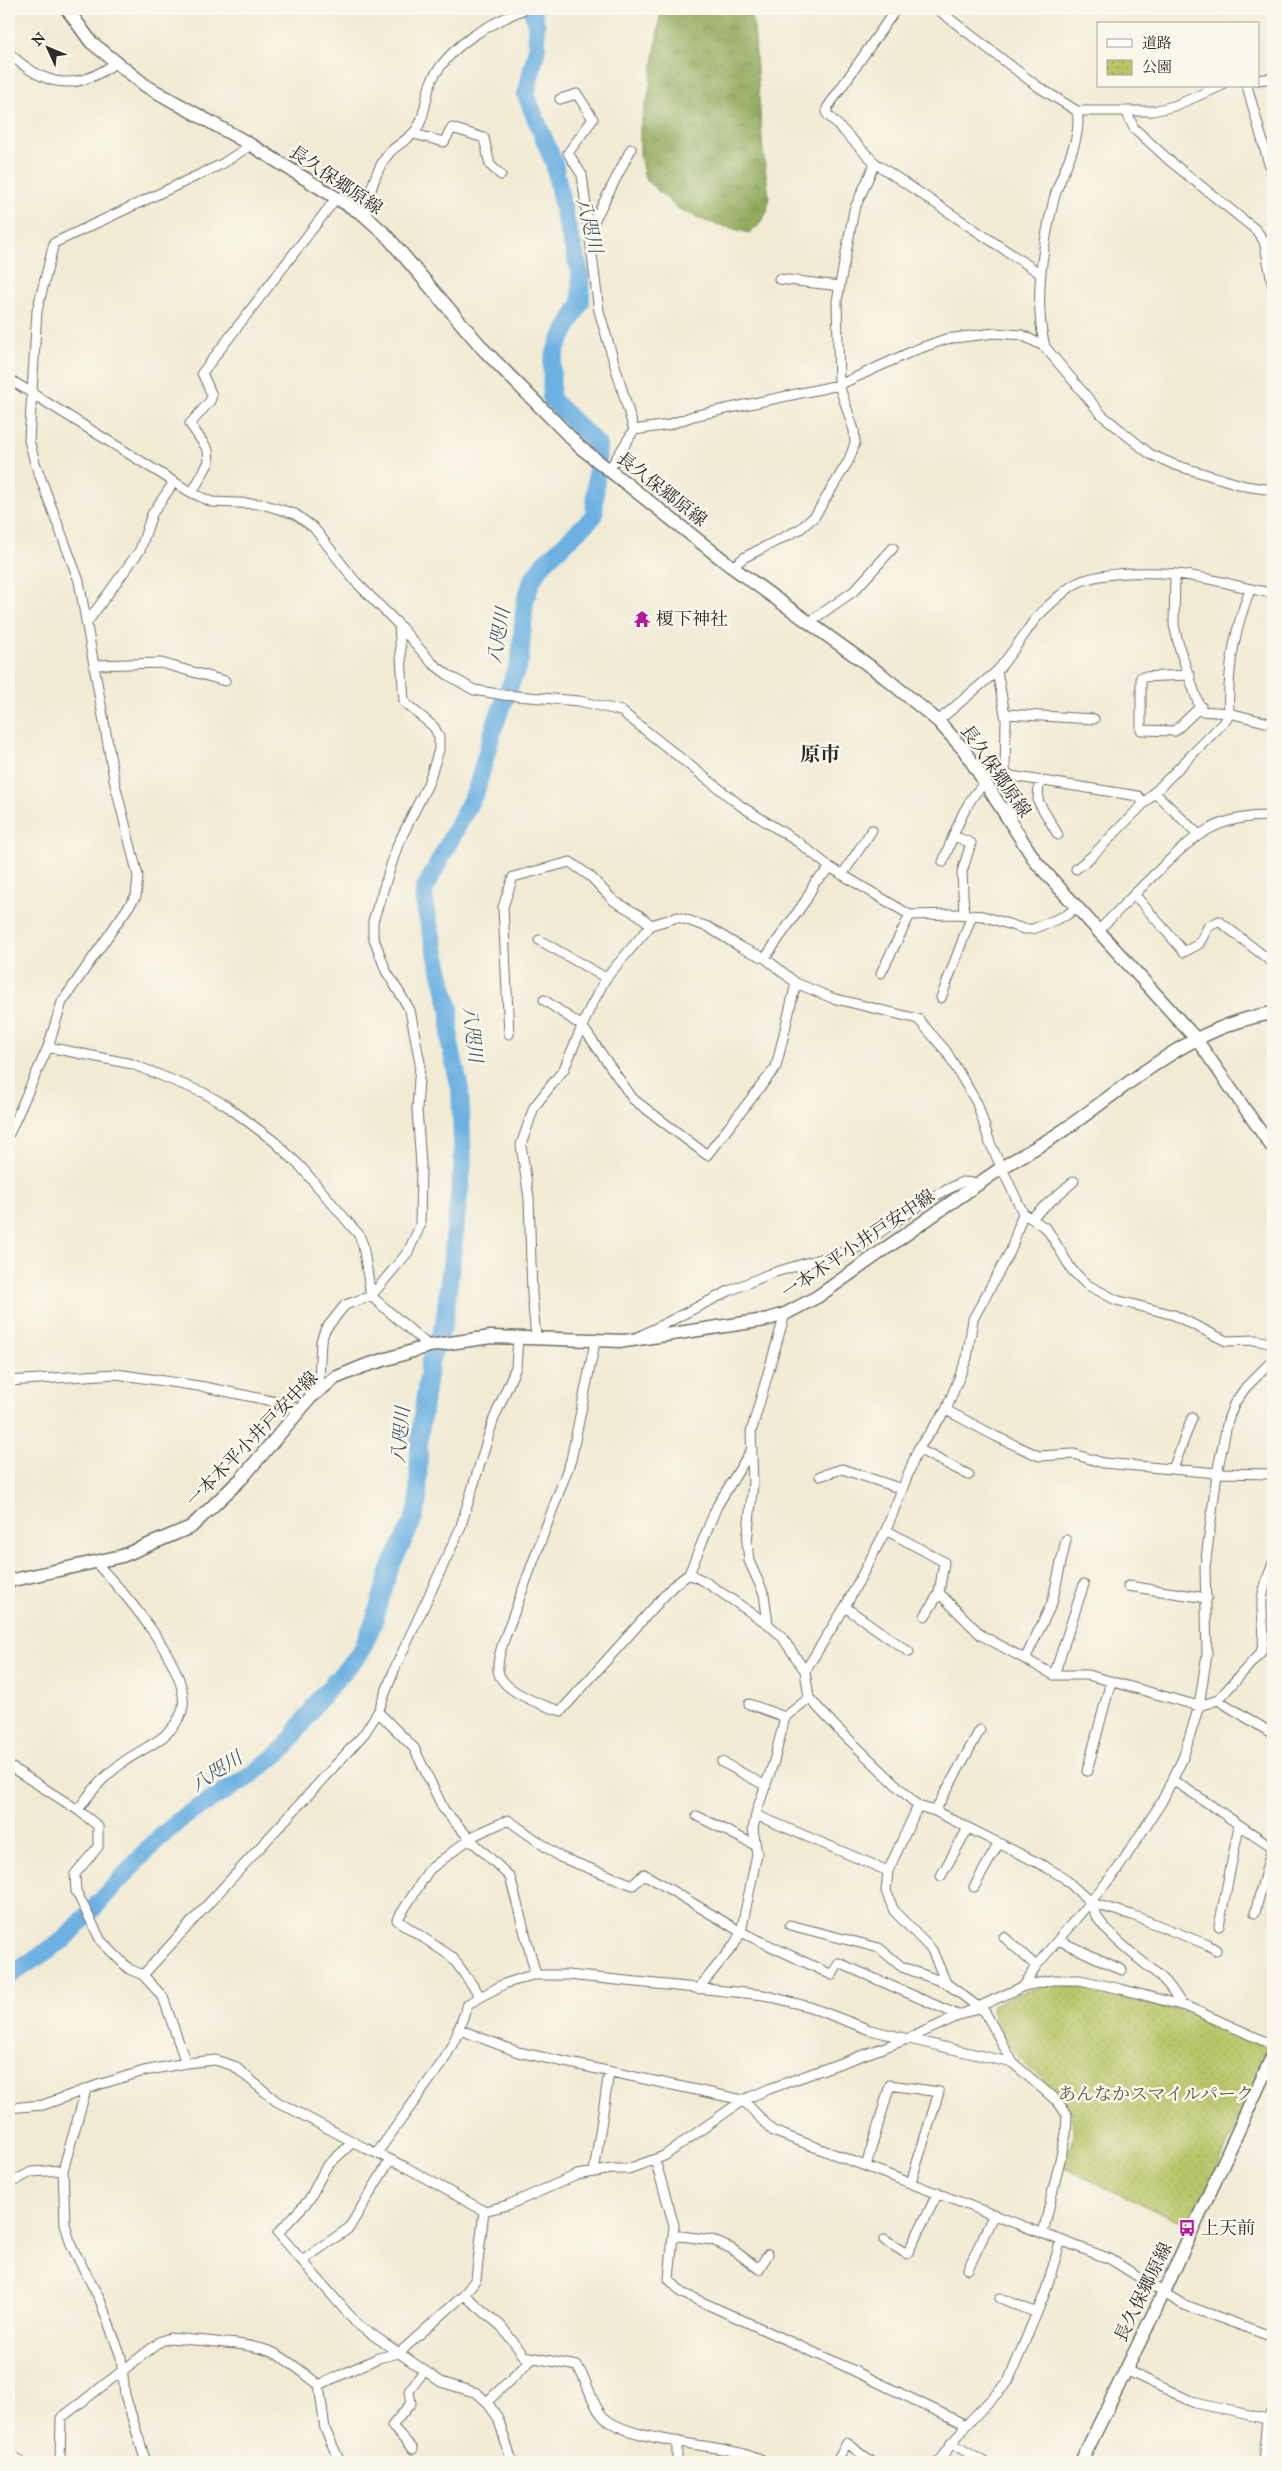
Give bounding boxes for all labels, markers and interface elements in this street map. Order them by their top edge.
north arrow [22,22,72,72]
legend [1097,22,1260,88]
text: N [29,29,49,49]
text: 道路 [1142,34,1172,52]
text: 公園 [1142,58,1172,76]
street label: 長久保郷原線 [285,141,387,219]
water label: 八咫川 [571,195,608,257]
street label: 長久保郷原線 [613,447,711,531]
water label: 八咫川 [483,604,515,666]
place label: 榎下神社 [656,608,728,630]
temple icon: 榎下神社 [632,609,652,629]
street label: 長久保郷原線 [956,720,1036,822]
district label: 原市 [800,742,840,766]
water label: 八咫川 [458,1004,488,1066]
street label: 一本木平小井戸安中線 [777,1185,939,1303]
street label: 一本木平小井戸安中線 [182,1367,322,1511]
water label: 八咫川 [387,1404,415,1464]
water label: 八咫川 [186,1745,248,1797]
park label: あんなかスマイルパーク [1058,2083,1254,2105]
place label: 上天前 [1201,2217,1255,2239]
bus stop icon: 上天前 [1177,2218,1197,2238]
street label: 長久保郷原線 [1109,2239,1177,2345]

